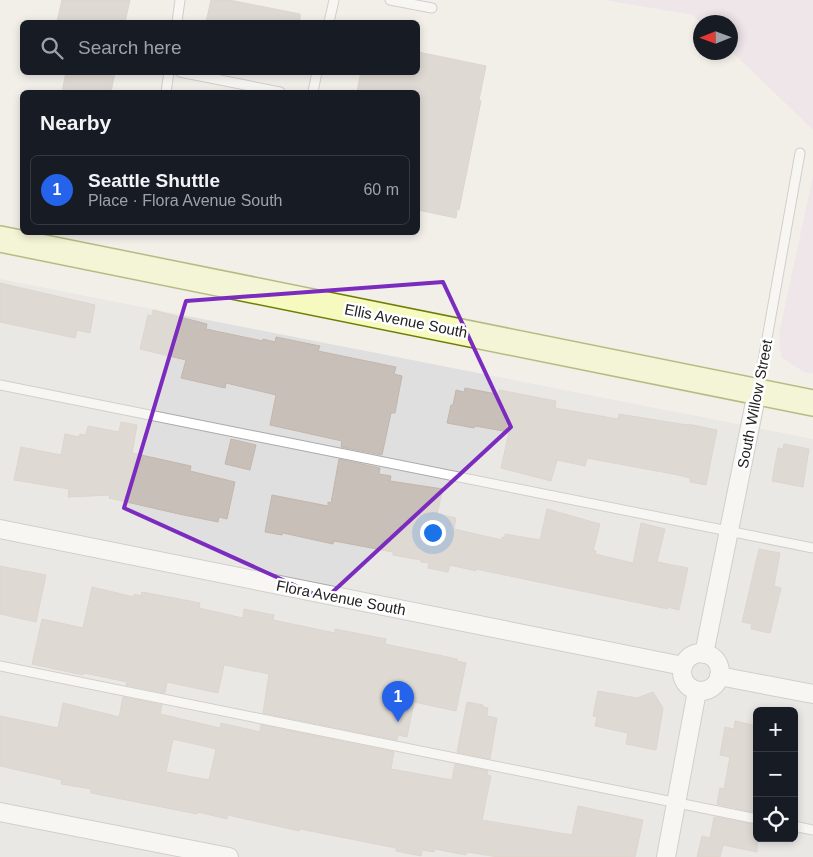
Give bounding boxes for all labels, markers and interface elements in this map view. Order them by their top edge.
north arrow [693,15,738,60]
search box [20,20,420,75]
icon: search [38,34,66,62]
text: Search here [78,37,182,58]
text: Nearby [40,111,111,134]
text: Seattle Shuttle [88,170,220,191]
text: 1 [53,181,61,198]
text: 60 m [363,181,399,198]
text: Place · Flora Avenue South [88,192,283,209]
street label: Ellis Avenue South [343,300,469,341]
street label: South Willow Street [734,337,775,470]
your location [420,520,446,546]
street label: Flora Avenue South [275,577,407,618]
pin: 1 [382,681,414,722]
map controls [753,707,798,842]
button: + [753,707,798,752]
button: − [753,752,798,797]
button: locate [753,797,798,842]

